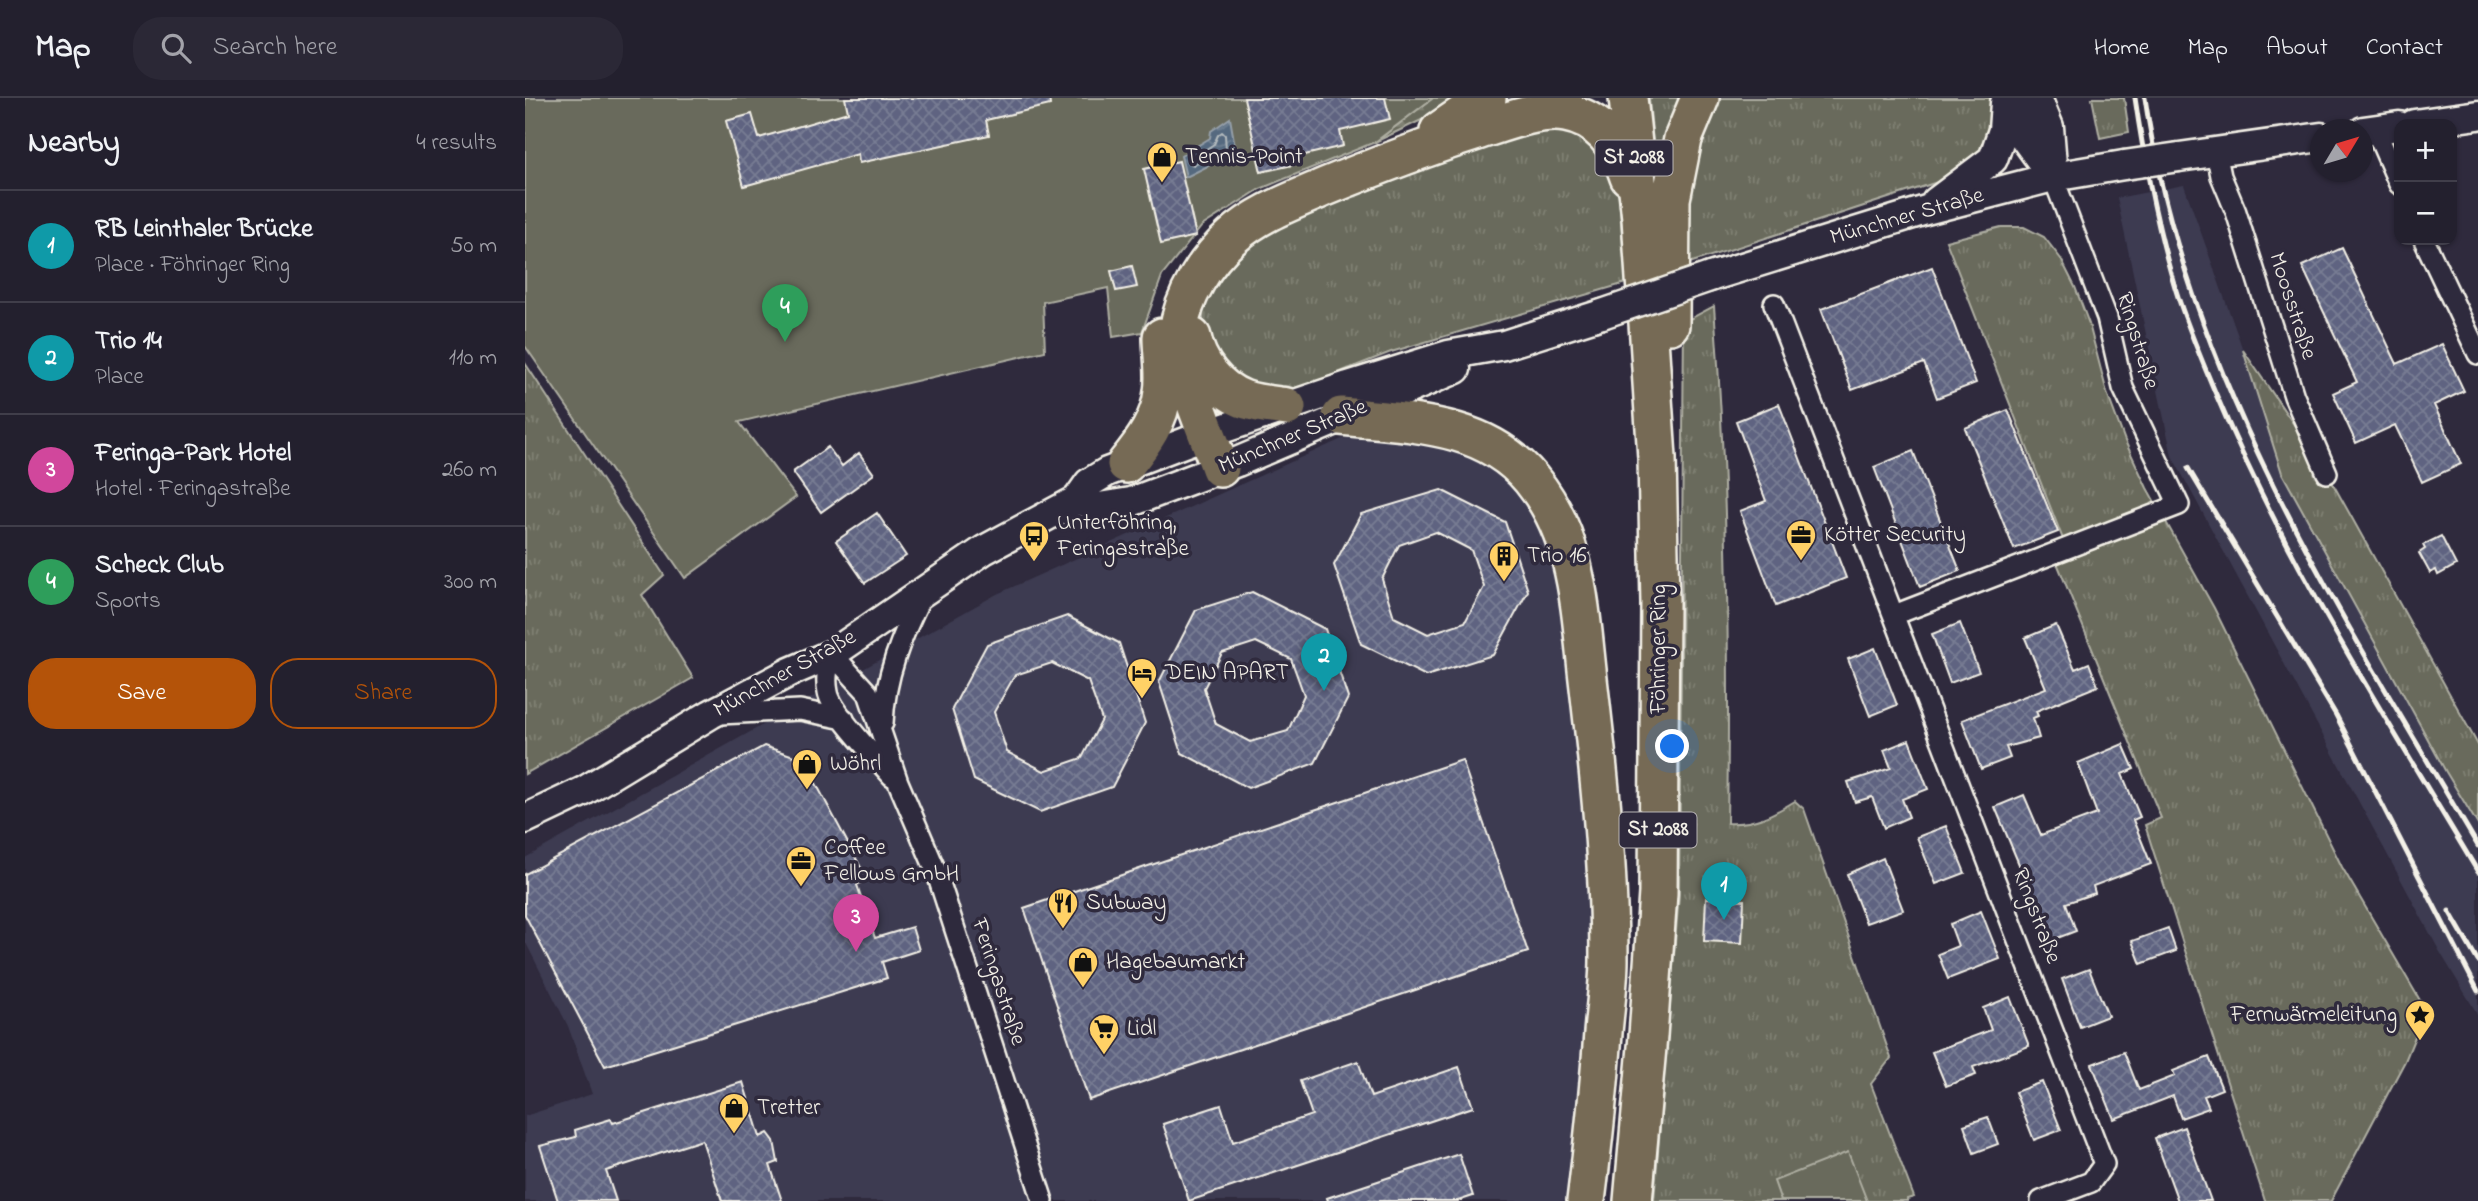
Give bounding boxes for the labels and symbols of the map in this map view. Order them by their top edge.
north arrow [2310,119,2373,182]
shop icon: Tennis-Point [1145,140,1179,184]
road number: St 2088 [1595,140,1673,176]
place label: Tennis-Point [1185,141,1303,174]
street label: Münchner Straße [1826,179,1988,255]
street label: Moosstraße [2259,248,2325,364]
pin: 4 [762,284,808,342]
street label: Ringstraße [2106,288,2168,395]
street label: Münchner Straße [1214,391,1373,483]
place label: Unterföhring, Feringastraße [1056,507,1190,567]
office icon: Kötter Security [1784,518,1818,562]
bus stop icon: Unterföhring, Feringastraße [1017,519,1051,563]
place label: Kötter Security [1824,519,1966,554]
building icon: Trio 16 [1487,539,1521,583]
place label: Trio 16 [1527,540,1587,573]
street label: Föhringer Ring [1643,584,1677,715]
street label: Münchner Straße [708,621,863,727]
pin: 2 [1301,633,1347,691]
hotel icon: DEIN APART [1125,656,1159,700]
place label: DEIN APART [1164,657,1289,690]
your location [1655,729,1689,763]
shop icon: Wöhrl [790,747,824,791]
place label: Wöhrl [830,748,881,781]
road number: St 2088 [1619,812,1697,848]
place label: Coffee Fellows GmbH [823,832,959,891]
office icon: Coffee Fellows GmbH [784,844,818,888]
pin: 1 [1701,862,1747,920]
street label: Ringstraße [2002,863,2070,970]
restaurant icon: Subway [1046,886,1080,930]
place label: Subway [1086,887,1166,922]
pin: 3 [833,894,879,952]
street label: Feringastraße [961,913,1034,1051]
shop icon: Hagebaumarkt [1066,945,1100,989]
place label: Hagebaumarkt [1106,946,1246,980]
place icon: Fernwärmeleitung [2403,998,2437,1042]
place label: Fernwärmeleitung [2230,999,2397,1033]
supermarket icon: Lidl [1087,1012,1121,1056]
place label: Lidl [1127,1013,1156,1046]
shop icon: Tretter [717,1091,751,1135]
place label: Tretter [757,1092,821,1125]

